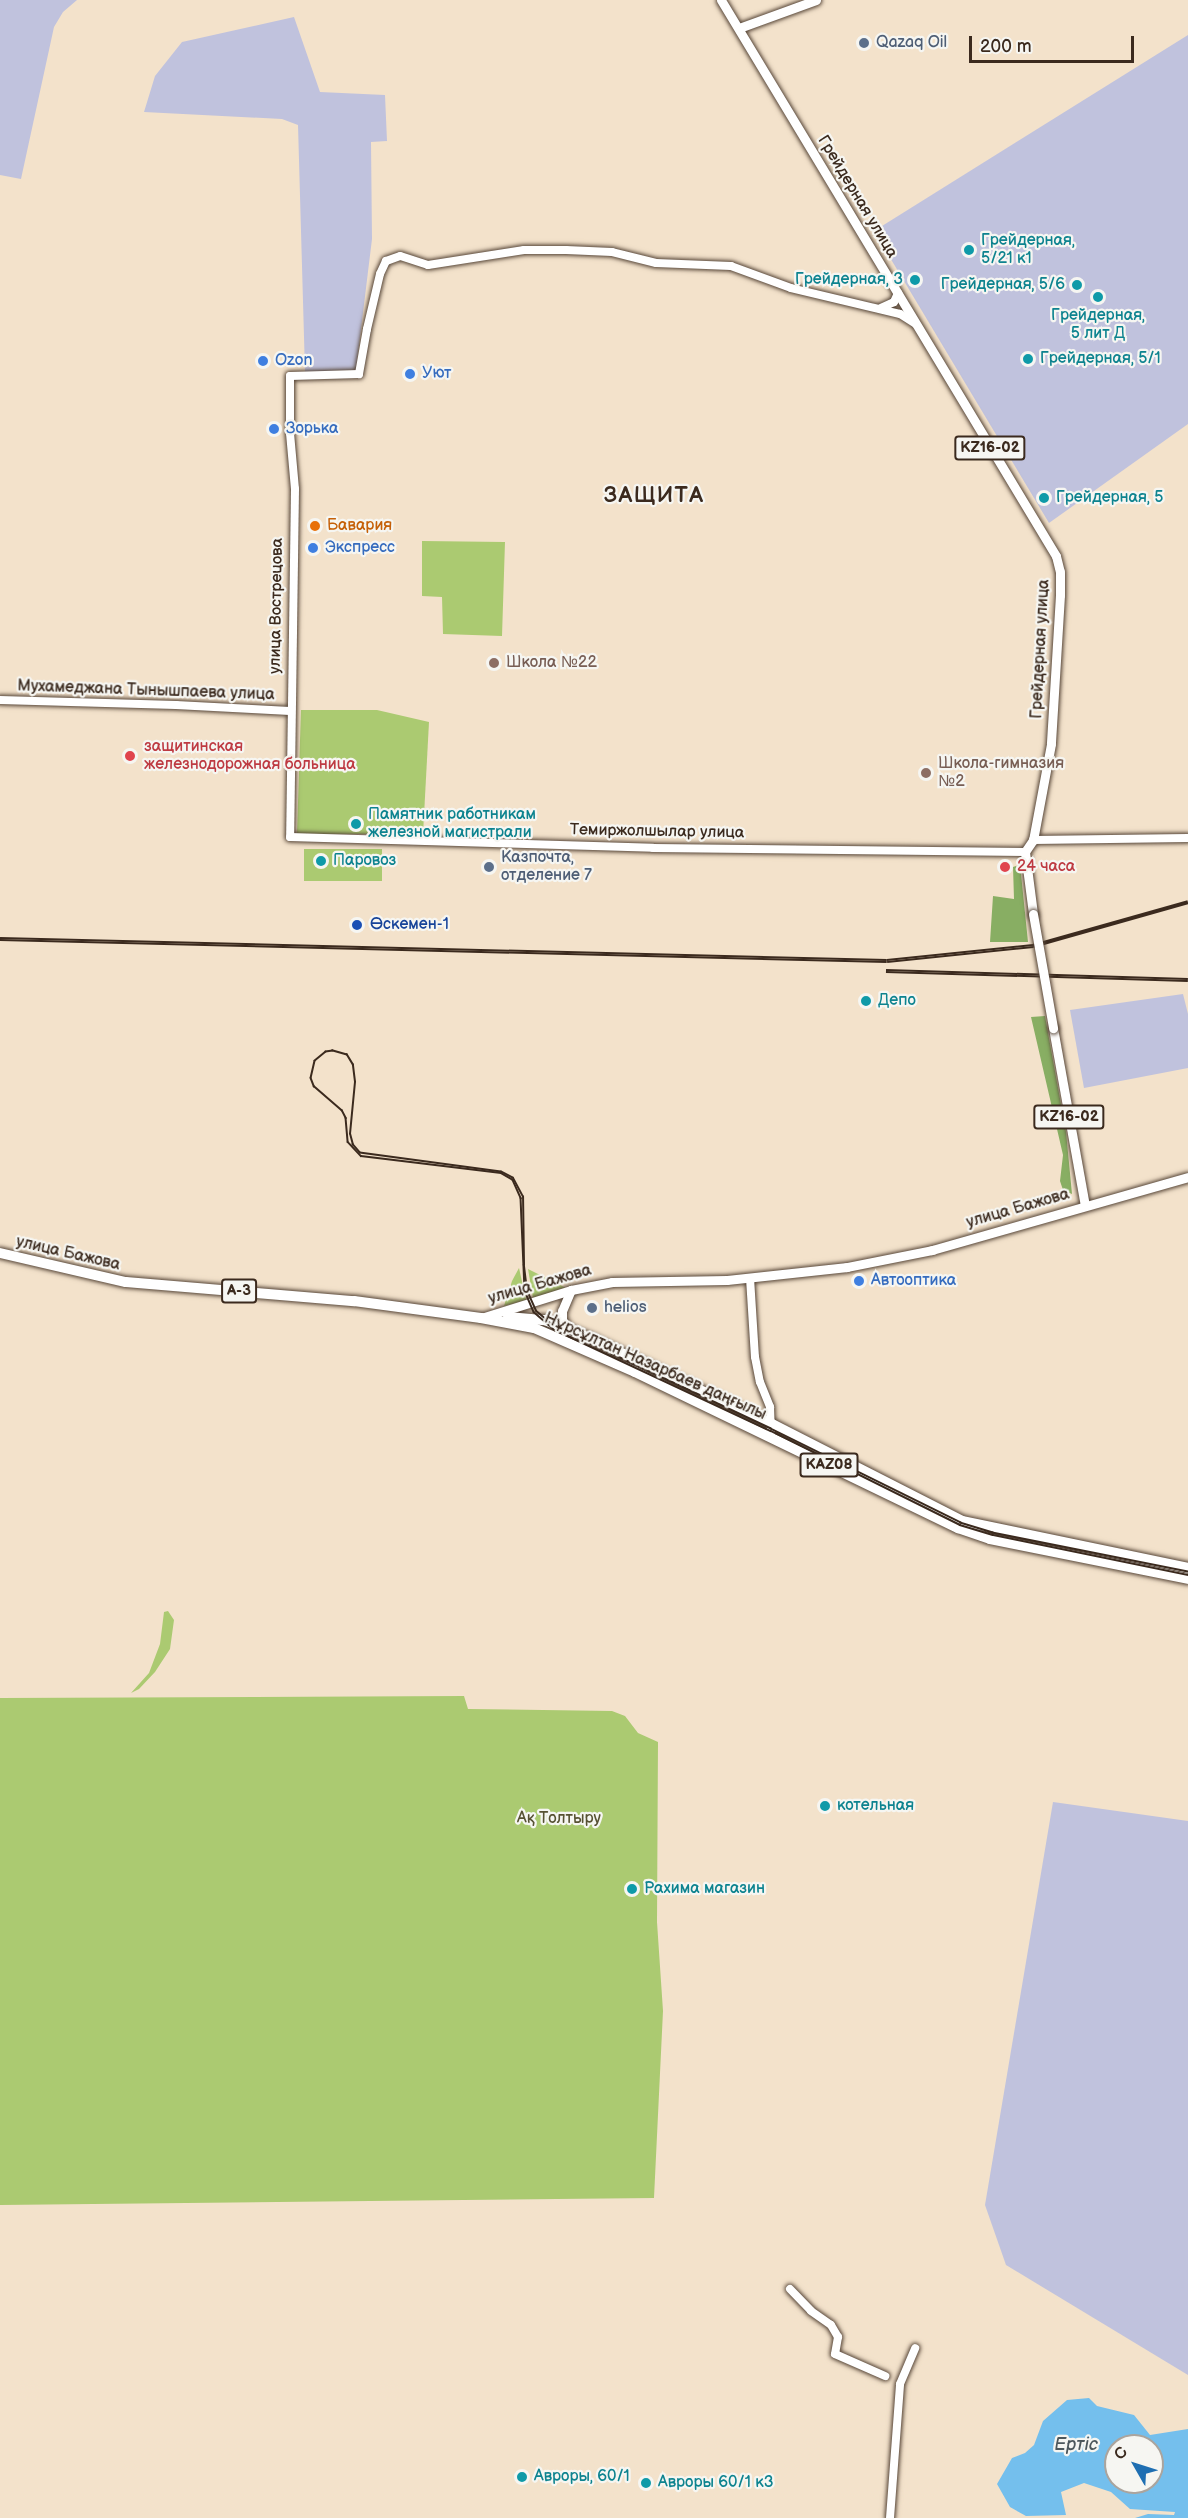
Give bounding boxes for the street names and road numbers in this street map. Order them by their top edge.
street label: Грейдерная улица [813,132,901,262]
road number: KZ16-02 [954,436,1026,460]
street label: улица Вострецова [266,538,288,674]
street label: Грейдерная улица [1028,579,1054,719]
street label: Мухамеджана Тынышпаева улица [17,677,275,705]
street label: Темиржолшылар улица [570,821,744,843]
road number: KZ16-02 [1033,1105,1105,1129]
street label: улица Бажова [964,1185,1072,1233]
street label: улица Бажова [14,1233,122,1275]
street label: улица Бажова [486,1261,594,1309]
road number: A-3 [221,1279,257,1303]
street label: Нұрсұлтан Назарбаев даңғылы [541,1309,769,1425]
road number: KAZ08 [799,1453,859,1477]

